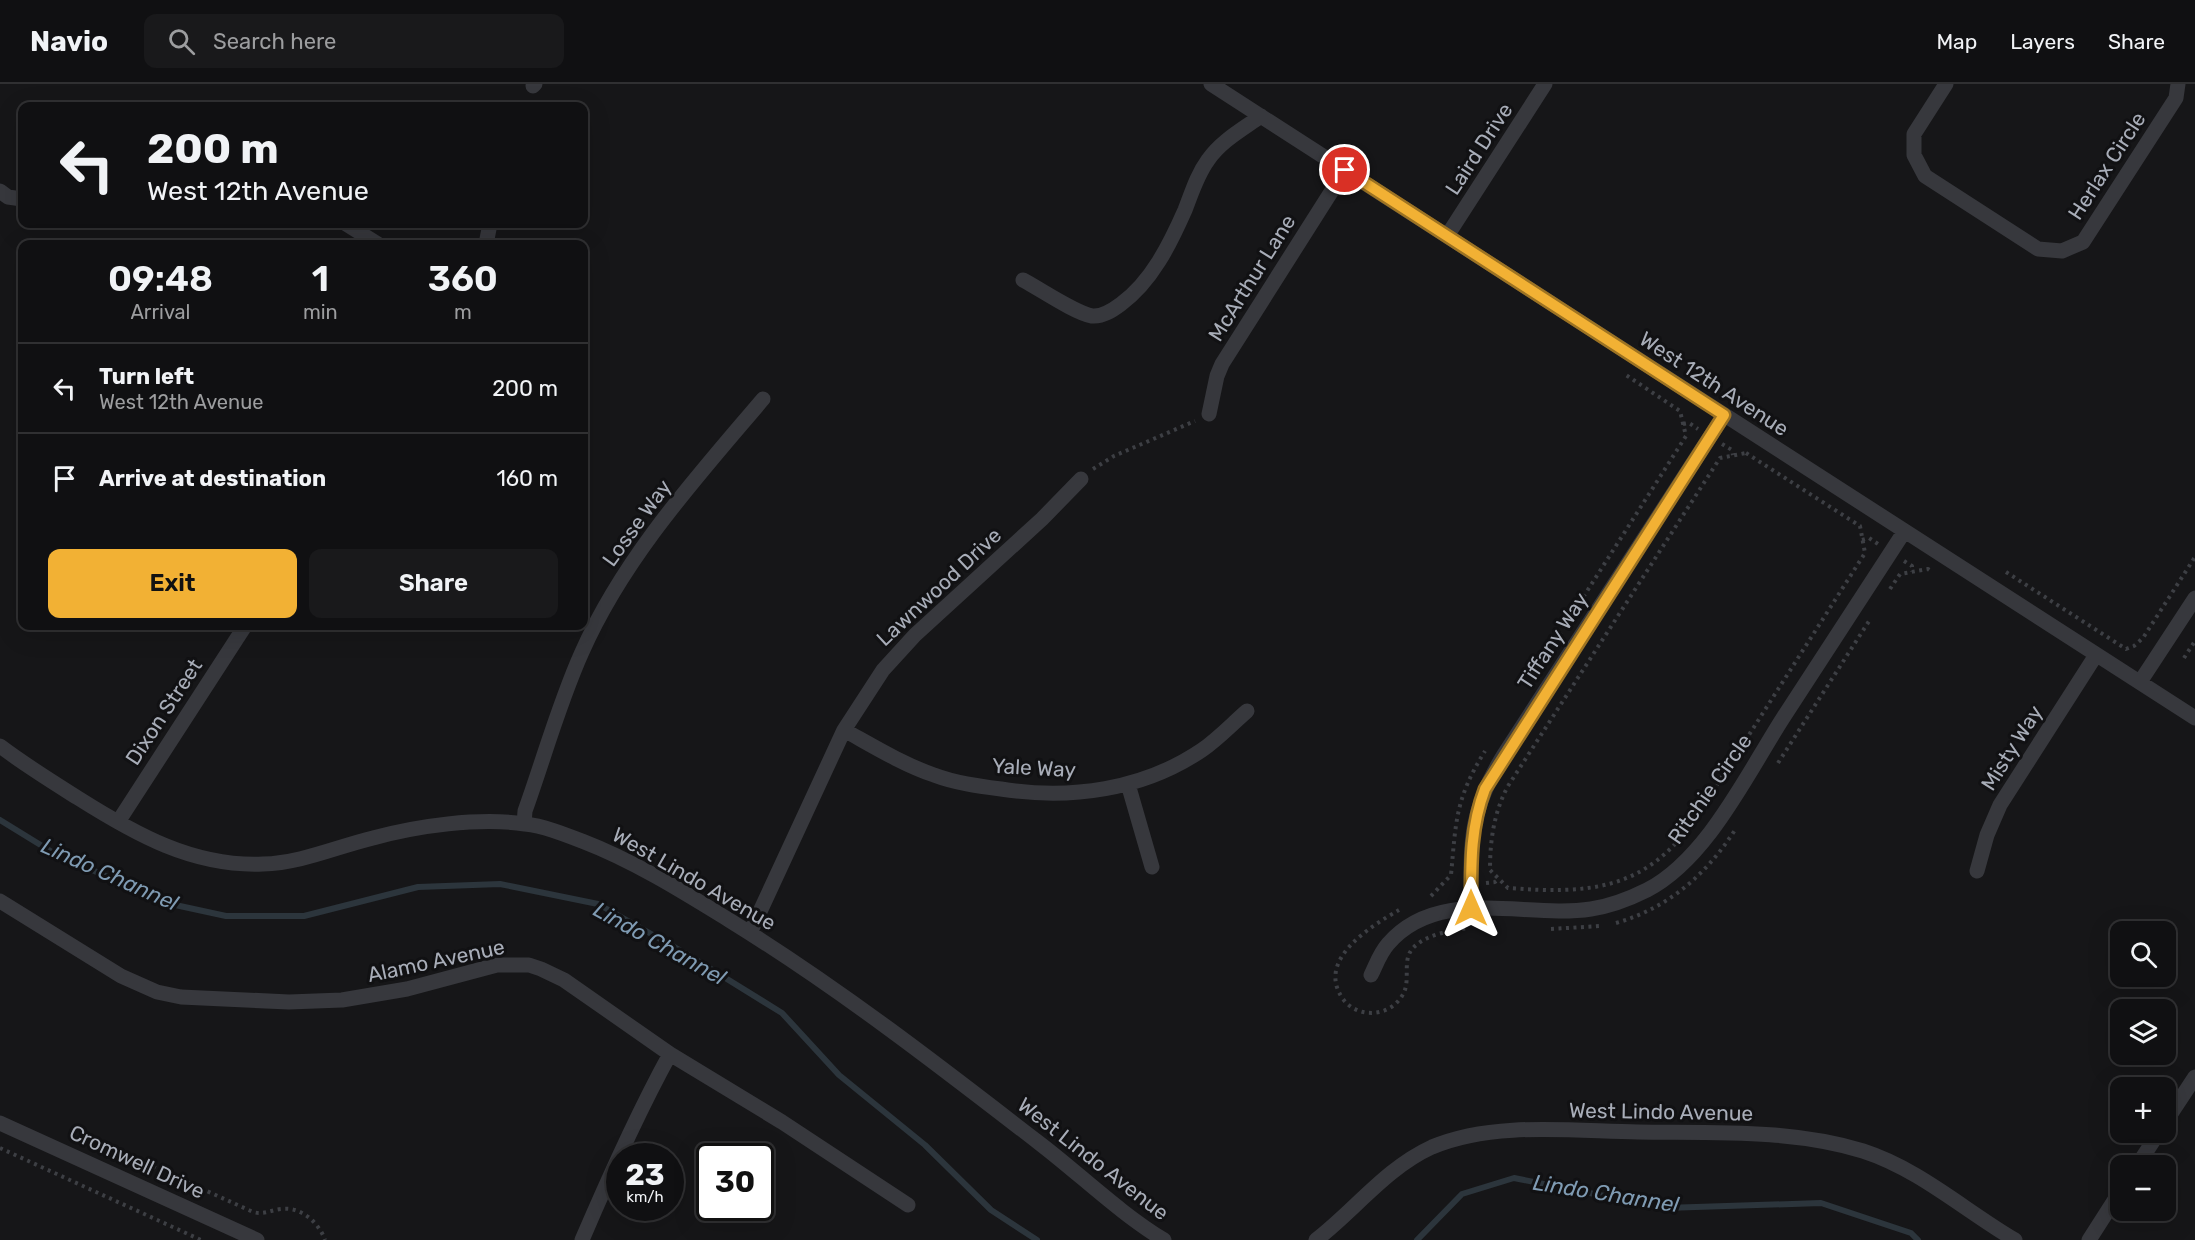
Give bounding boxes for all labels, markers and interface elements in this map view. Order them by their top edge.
search box [144,14,564,68]
text: Navio [30,25,108,58]
icon: search [165,25,198,58]
text: Search here [213,28,336,55]
text: Map [1936,29,1977,54]
text: Layers [2010,29,2075,54]
text: Share [2108,29,2165,54]
street label: Laird Drive [1440,98,1518,199]
street label: Herlax Circle [2063,107,2151,224]
text: 200 m [147,124,279,174]
icon: left [48,126,126,204]
pin [1319,144,1370,195]
icon: arrive [1328,153,1361,186]
text: West 12th Avenue [147,175,369,207]
street label: McArthur Lane [1203,210,1300,346]
text: 09:48 [108,257,213,300]
text: 1 [312,257,329,300]
text: 360 [428,257,498,300]
text: Arrival [130,300,190,324]
text: min [303,300,338,324]
text: m [454,300,472,324]
street label: West 12th Avenue [1635,326,1793,441]
text: Turn left [99,363,194,390]
icon: left [48,372,81,405]
text: 200 m [492,375,558,402]
text: West 12th Avenue [99,390,263,414]
icon: arrive [48,462,81,495]
text: Arrive at destination [99,465,326,492]
text: 160 m [496,465,558,492]
street label: Losse Way [597,474,677,571]
street label: Lawnwood Drive [871,522,1006,651]
button: Exit [48,549,297,618]
button: Share [309,549,558,618]
street label: Tiffany Way [1512,587,1593,694]
street label: Dixon Street [120,654,207,769]
street label: Misty Way [1976,700,2048,795]
street label: Ritchie Circle [1662,729,1757,849]
street label: Yale Way [991,753,1077,782]
street label: West Lindo Avenue [608,822,780,936]
water label: Lindo Channel [37,832,183,917]
position arrow [1439,876,1503,940]
water label: Lindo Channel [589,896,731,991]
map controls [2110,921,2176,1221]
button: search [2110,921,2176,987]
street label: Alamo Avenue [365,934,507,987]
button: layers [2110,999,2176,1065]
button: + [2110,1077,2176,1143]
street label: West Lindo Avenue [1013,1092,1174,1225]
street label: West Lindo Avenue [1569,1097,1753,1126]
street label: Cromwell Drive [66,1119,209,1204]
speed limit sign: 30 [696,1143,774,1221]
button: − [2110,1155,2176,1221]
text: 23 [625,1157,665,1193]
water label: Lindo Channel [1531,1169,1681,1218]
text: km/h [626,1188,664,1206]

